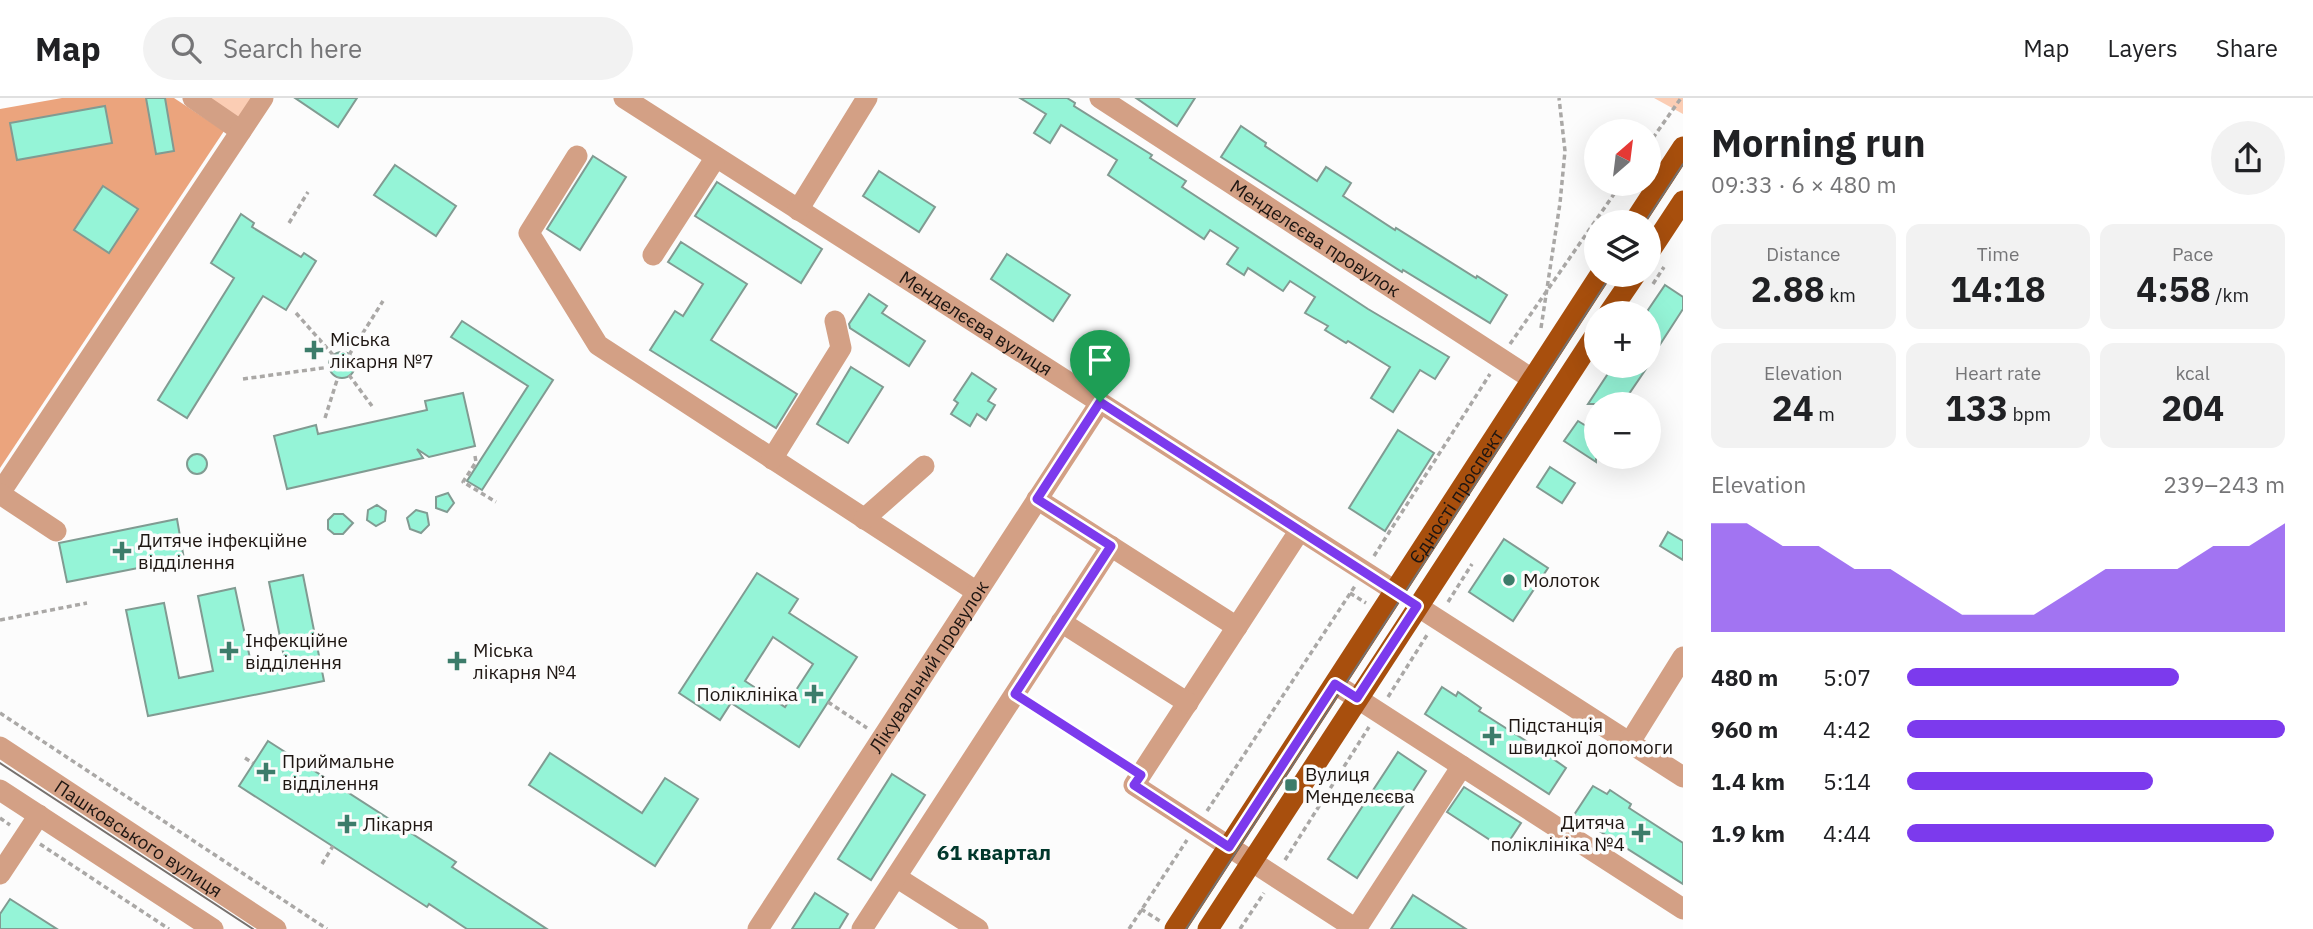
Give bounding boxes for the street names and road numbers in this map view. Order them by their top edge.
street label: Менделєєва провулок [1226,174,1405,302]
street label: Менделєєва вулиця [895,265,1057,381]
street label: Єдності проспект [1404,424,1509,568]
street label: Лікувальний провулок [864,576,994,758]
street label: Пашковського вулиця [50,774,227,902]

